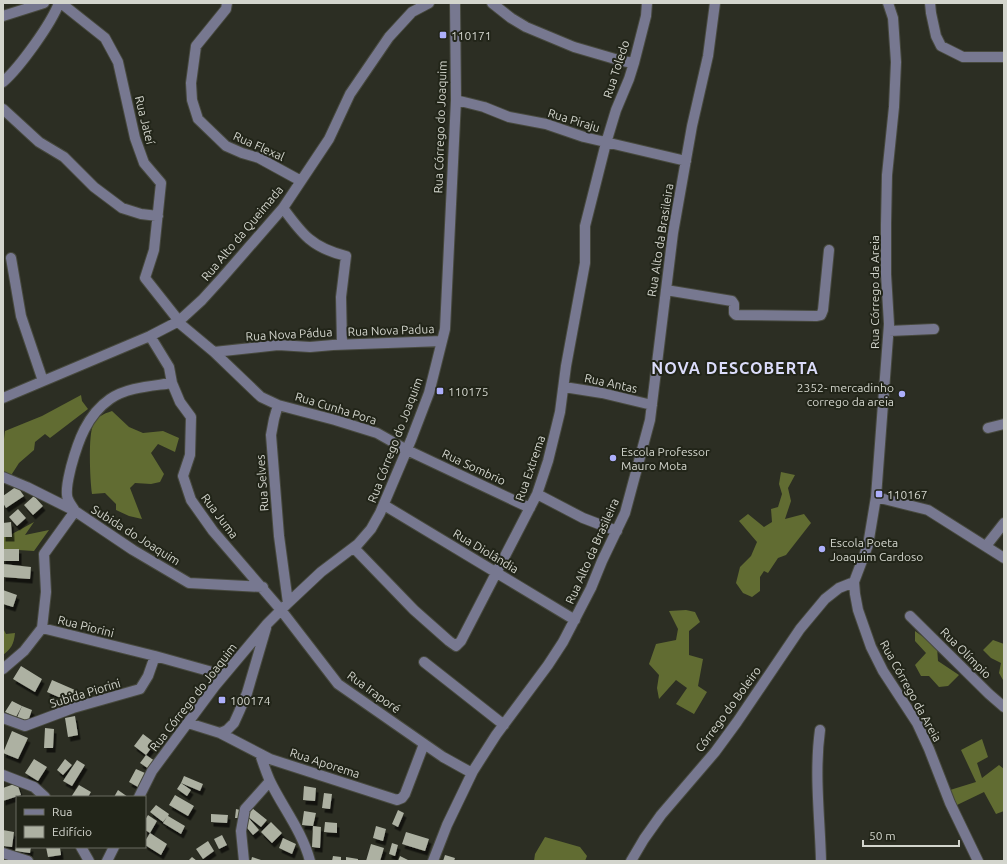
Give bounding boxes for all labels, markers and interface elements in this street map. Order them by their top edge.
place label: 110171 [451,29,492,42]
marker: 110171 [438,30,448,40]
street label: Rua Toledo [601,38,631,100]
street label: Rua Córrego do Joaquim [431,60,449,194]
street label: Rua Jateí [133,94,158,147]
street label: Rua Piraju [546,106,602,134]
street label: Rua Flexal [231,129,287,163]
street label: Rua Alto da Brasileira [645,182,675,298]
street label: Rua Alto da Queimada [198,183,286,283]
street label: Rua Córrego da Areia [868,235,881,349]
street label: Rua Nova Padua [347,322,435,338]
street label: Rua Nova Pádua [245,325,333,343]
district label: NOVA DESCOBERTA [651,359,819,377]
street label: Rua Antas [583,371,639,395]
street label: Rua Córrego do Joaquim [365,376,425,504]
place label: 2352- mercadinho corrego da areia [797,381,894,408]
place label: 110175 [448,385,489,398]
marker: 110175 [435,386,445,396]
street label: Rua Cunha Pora [294,389,378,427]
marker: 2352- mercadinho corrego da areia [897,389,907,399]
street label: Rua Extrema [513,433,547,503]
place label: Escola Professor Mauro Mota [621,445,710,472]
street label: Rua Sombrio [440,447,508,487]
marker: Escola Professor Mauro Mota [608,453,618,463]
street label: Rua Selves [254,454,270,512]
place label: 110167 [887,488,928,501]
marker: 110167 [874,489,884,499]
street label: Rua Juma [199,491,241,541]
street label: Rua Alto da Brasileira [563,496,621,606]
street label: Subida do Joaquim [89,502,183,568]
street label: Rua Diolândia [451,526,521,576]
place label: Escola Poeta Joaquim Cardoso [830,536,923,563]
marker: Escola Poeta Joaquim Cardoso [817,544,827,554]
street label: Rua Piorini [56,613,116,639]
street label: Rua Olímpio [938,625,994,681]
street label: Rua Córrego da Areia [878,638,944,744]
street label: Rua Córrego do Joaquim [147,641,239,753]
street label: Córrego do Boleiro [693,664,763,754]
street label: Rua Iraporé [345,668,403,716]
street label: Subida Piorini [48,676,122,710]
place label: 100174 [230,694,271,707]
marker: 100174 [217,695,227,705]
street label: Rua Aporema [288,746,362,780]
legend [16,796,146,848]
text: Rua [52,805,73,818]
scale bar [863,822,959,848]
text: Edifício [52,825,92,838]
text: 50 m [869,829,896,842]

